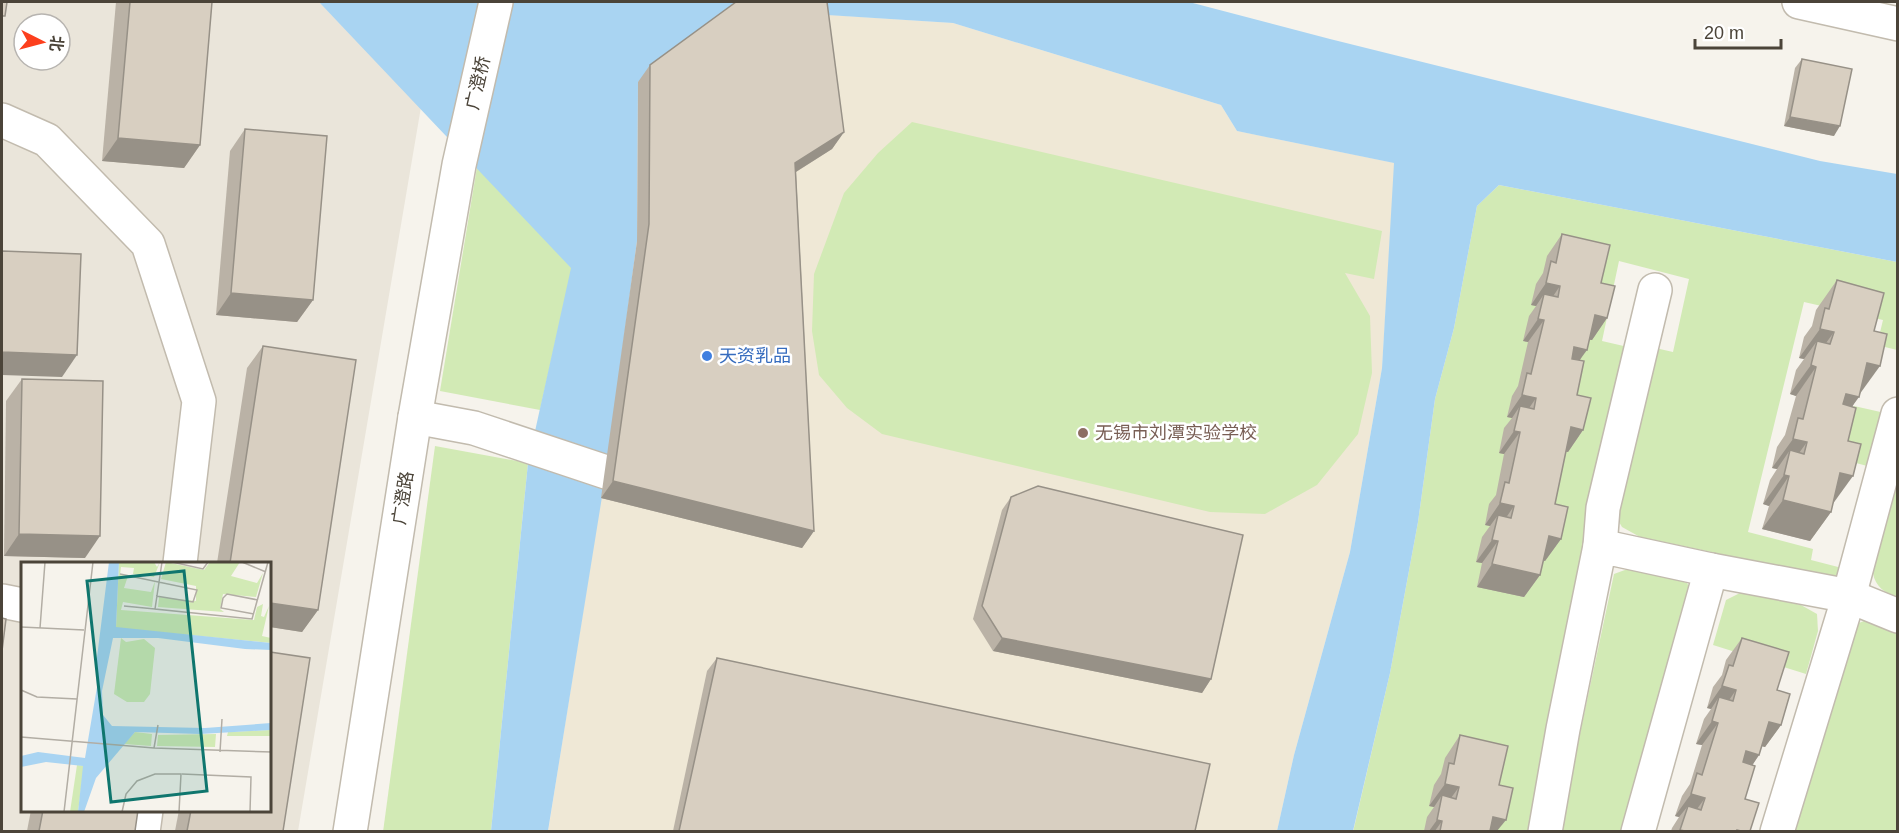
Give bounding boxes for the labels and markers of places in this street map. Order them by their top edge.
place label: 天资乳品 [719,346,791,366]
marker: 天资乳品 [700,349,714,363]
place label: 无锡市刘潭实验学校 [1095,423,1257,443]
marker: 无锡市刘潭实验学校 [1076,426,1090,440]

